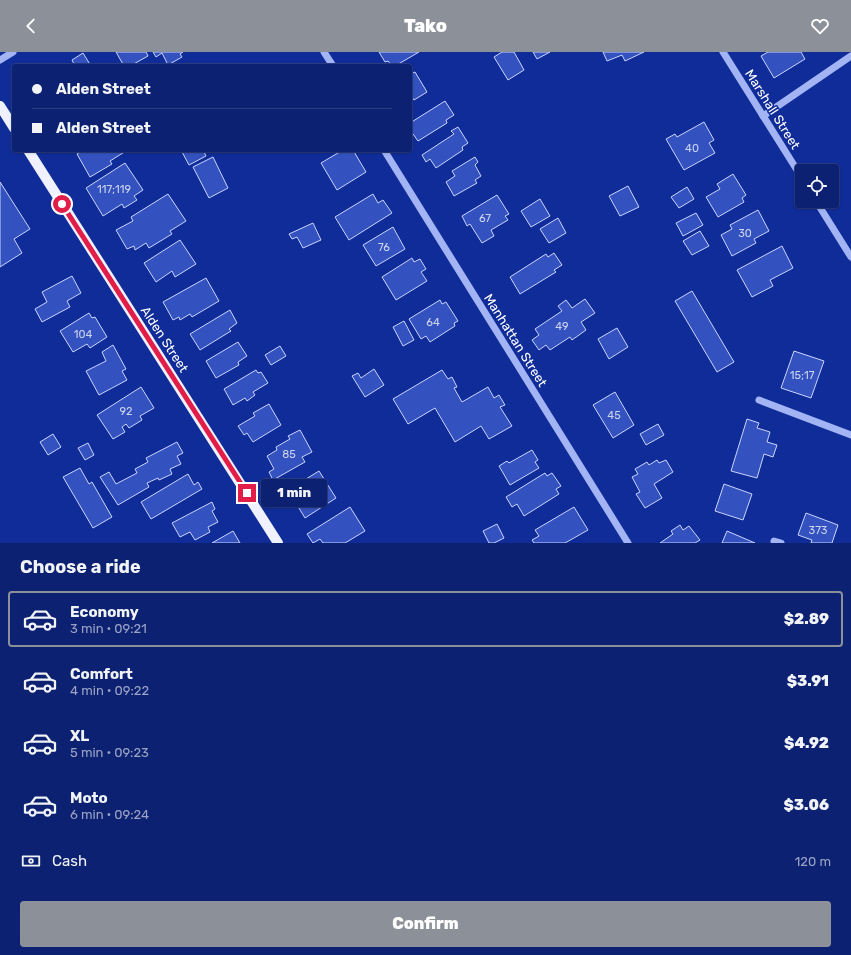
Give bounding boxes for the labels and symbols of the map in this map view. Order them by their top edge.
street label: Marshall Street [742,67,803,152]
house number: 40 [685,142,699,155]
house number: 117;119 [97,183,131,196]
route start [53,195,71,213]
house number: 67 [479,212,491,225]
house number: 30 [738,227,752,240]
house number: 76 [378,241,390,254]
street label: Manhattan Street [481,291,550,389]
street label: Alden Street [138,304,191,375]
house number: 64 [426,316,440,329]
house number: 49 [555,320,569,333]
house number: 104 [74,328,92,341]
house number: 15;17 [790,369,815,382]
house number: 92 [120,405,132,418]
house number: 45 [607,409,621,422]
house number: 85 [282,448,296,461]
callout: 1 min [261,479,327,507]
route end [238,484,256,502]
house number: 373 [809,524,828,537]

